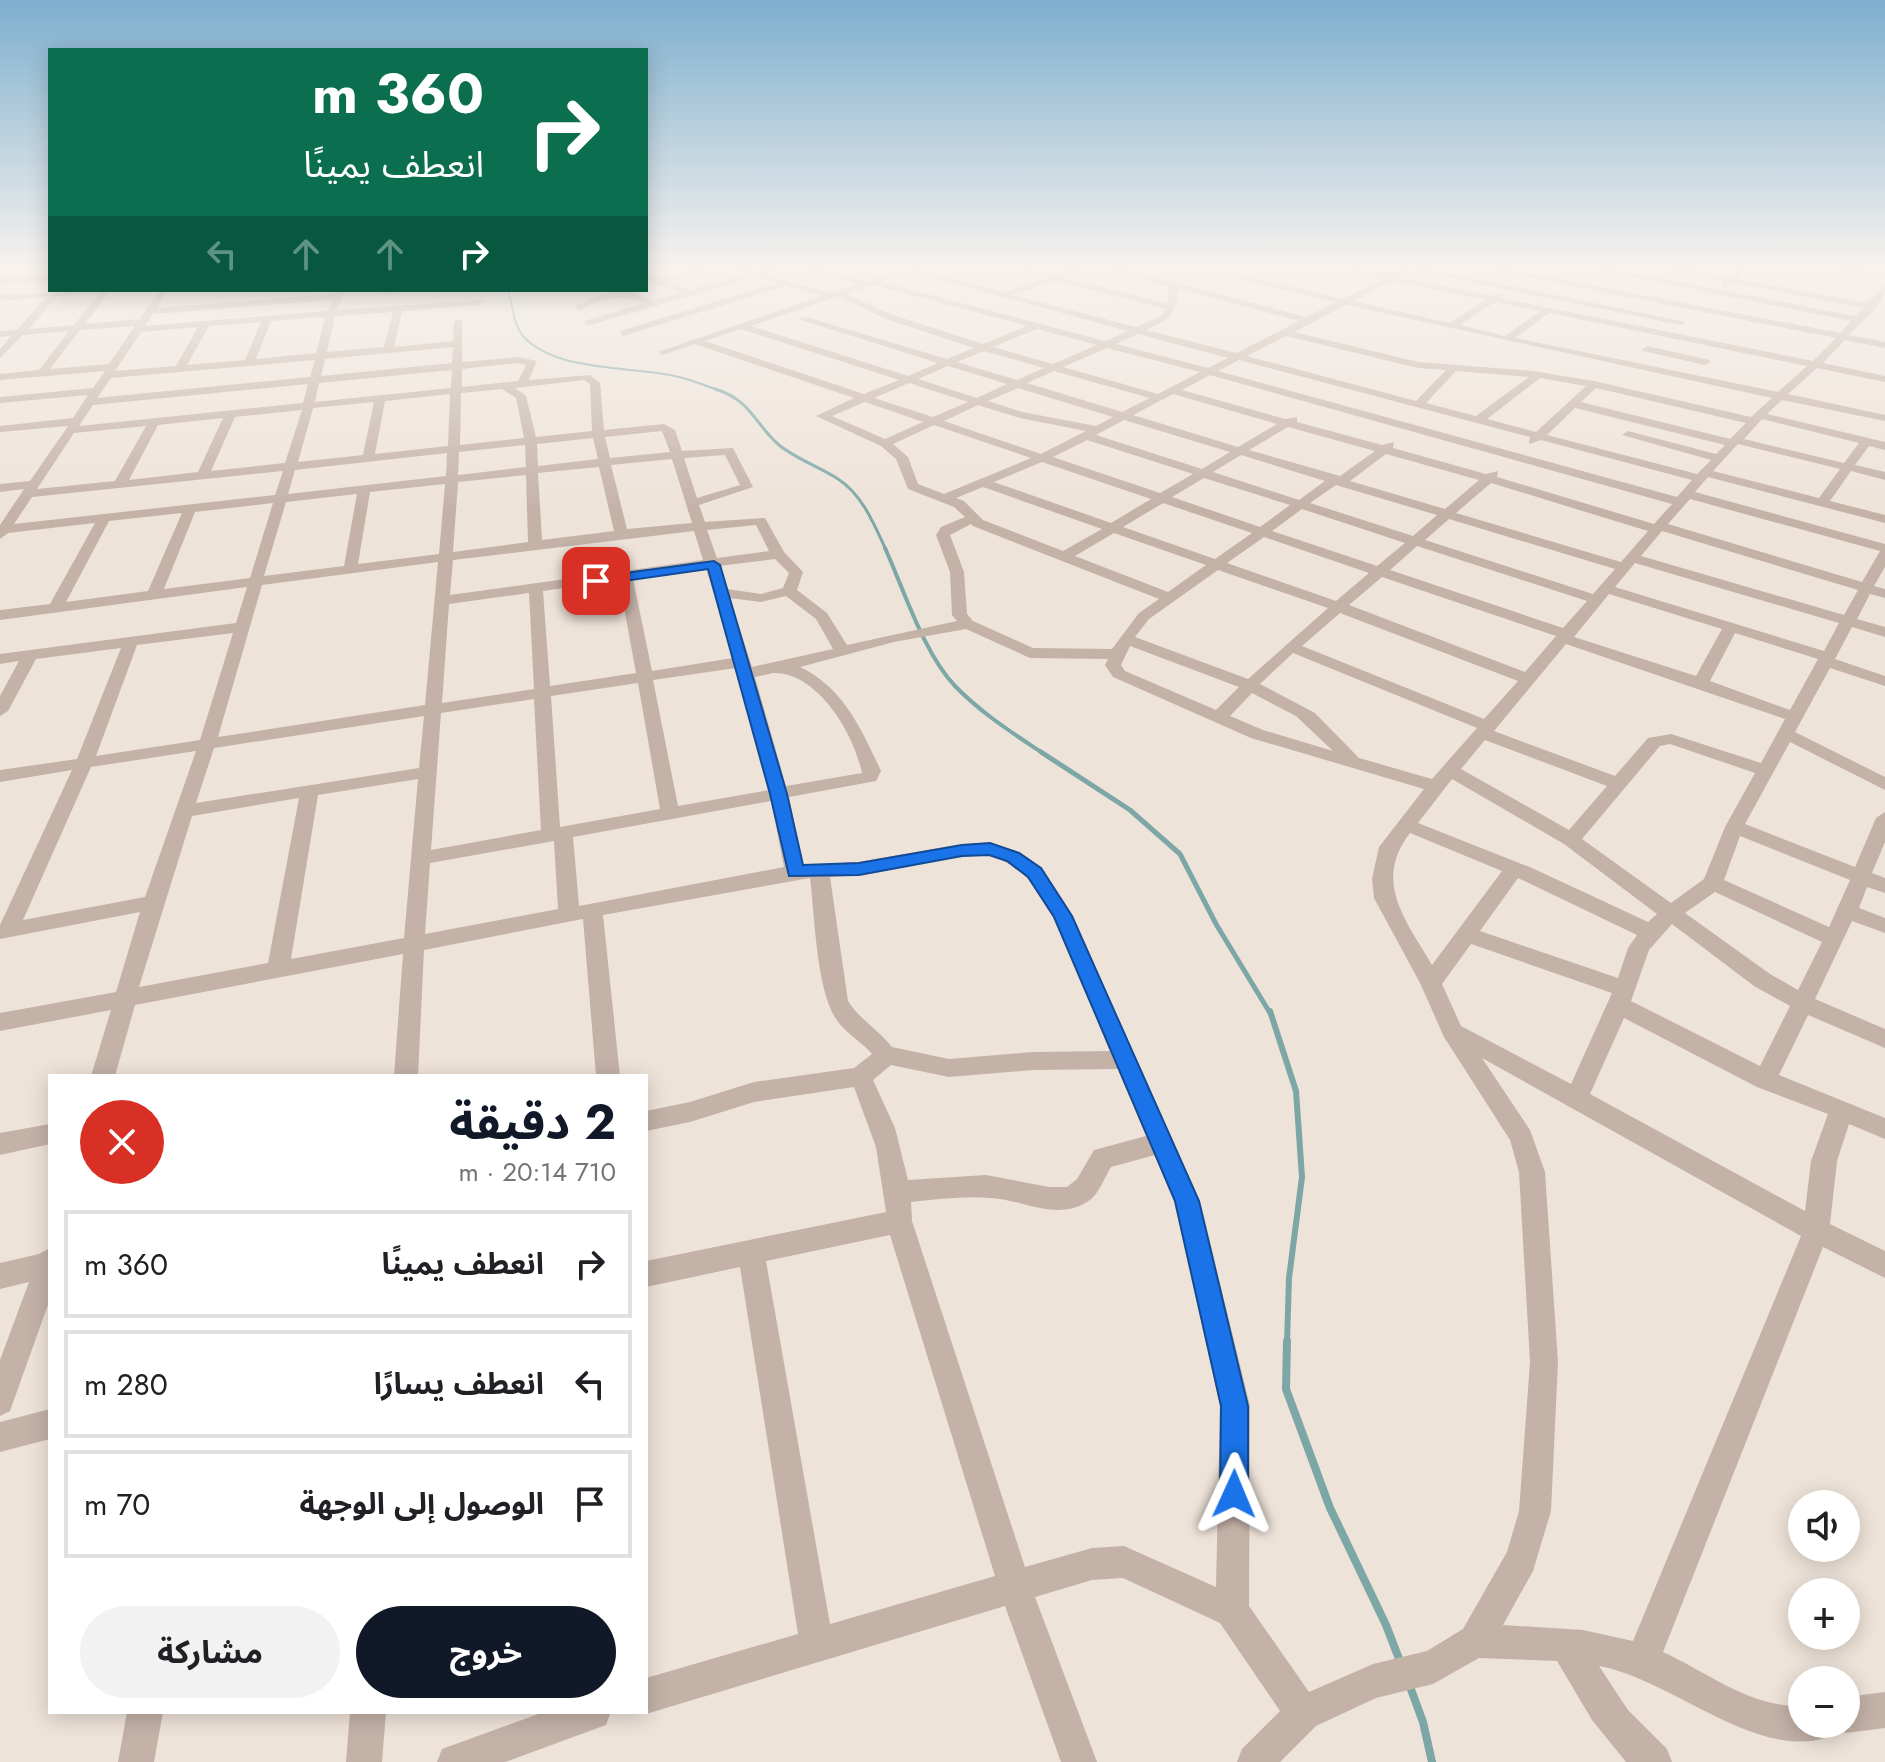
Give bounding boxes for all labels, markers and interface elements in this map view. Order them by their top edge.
text: 360 m [312,53,484,134]
icon: right [512,80,616,184]
text: انعطف يمينًا [303,138,484,190]
icon: left [200,232,244,276]
icon: ahead [284,232,328,276]
icon: ahead [368,232,412,276]
icon: right [452,232,496,276]
pin [562,547,630,615]
icon: arrive [574,559,618,603]
text: 2 دقيقة [449,1088,616,1157]
button: close [80,1100,164,1184]
text: 710 m · 20:14 [459,1153,616,1191]
text: انعطف يمينًا [382,1242,544,1285]
icon: right [568,1242,612,1286]
text: 360 m [84,1243,168,1286]
text: انعطف يسارًا [374,1362,544,1405]
icon: left [568,1362,612,1406]
text: 280 m [84,1363,168,1406]
position arrow [1192,1452,1276,1536]
text: الوصول إلى الوجهة [299,1482,544,1525]
icon: arrive [568,1482,612,1526]
text: 70 m [84,1483,150,1526]
map controls [1788,1490,1860,1738]
button: sound [1788,1490,1860,1562]
button: + [1788,1578,1860,1650]
button: مشاركة [80,1606,340,1698]
button: خروج [356,1606,616,1698]
button: − [1788,1666,1860,1738]

